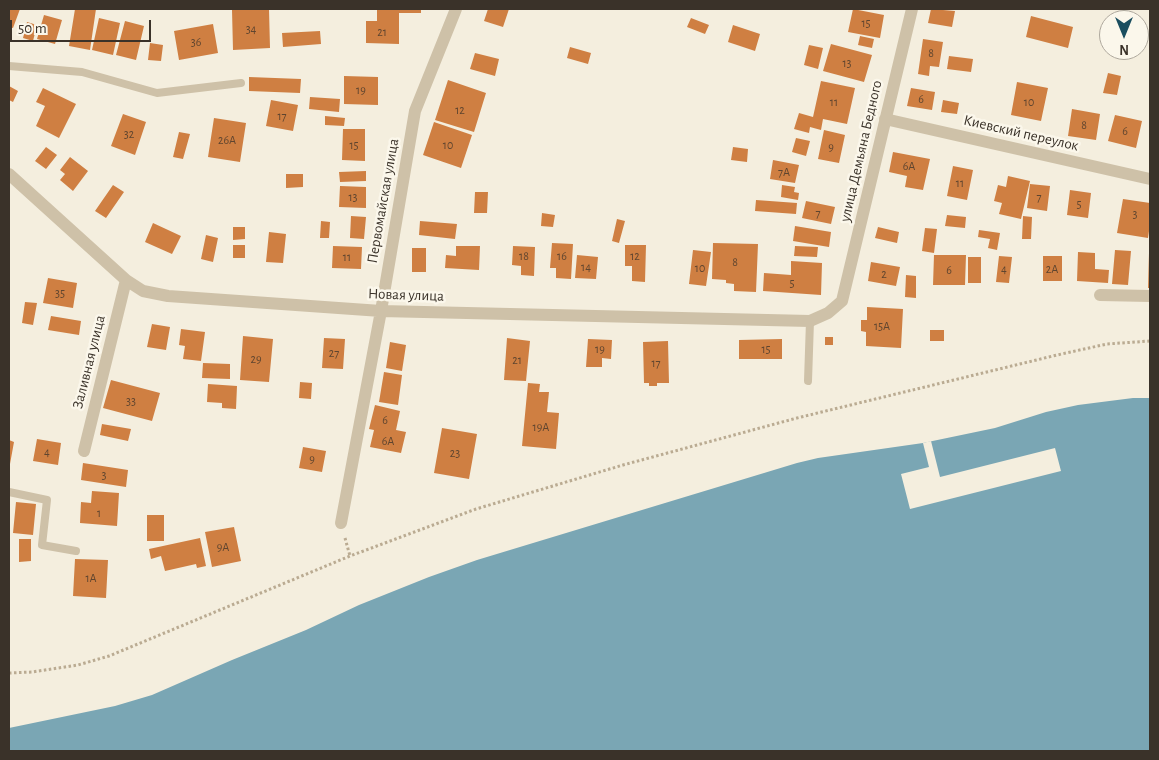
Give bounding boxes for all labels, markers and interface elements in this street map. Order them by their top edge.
scale bar [12,10,154,42]
north arrow [1099,10,1149,60]
house number: 15 [861,16,871,30]
text: 50 m [18,21,47,36]
house number: 34 [246,22,256,36]
house number: 21 [377,25,387,39]
house number: 36 [191,35,201,49]
text: N [1119,42,1129,56]
house number: 8 [928,46,934,60]
house number: 13 [842,56,852,70]
street label: улица Демьяна Бедного [836,79,886,223]
house number: 19 [356,83,366,97]
house number: 6 [918,92,924,106]
house number: 11 [830,95,838,109]
house number: 10 [1024,95,1034,109]
house number: 12 [455,103,465,117]
house number: 17 [277,109,287,123]
street label: Киевский переулок [962,111,1080,155]
house number: 8 [1081,118,1087,132]
house number: 6 [1122,124,1128,138]
house number: 32 [124,127,134,141]
house number: 26А [218,133,236,147]
street label: Первомайская улица [363,137,403,265]
house number: 15 [349,138,359,152]
house number: 10 [443,138,453,152]
house number: 9 [828,140,834,154]
house number: 6А [903,159,915,173]
house number: 7А [778,165,790,179]
house number: 11 [956,176,964,190]
house number: 13 [348,190,358,204]
house number: 7 [1036,190,1042,204]
house number: 5 [1076,197,1082,211]
house number: 7 [815,206,821,220]
house number: 3 [1133,207,1137,221]
house number: 18 [519,249,529,263]
house number: 16 [557,249,567,263]
house number: 12 [630,249,640,263]
house number: 11 [343,250,351,264]
house number: 8 [732,255,738,269]
house number: 14 [581,260,591,274]
house number: 10 [695,261,705,275]
house number: 4 [1001,262,1007,276]
house number: 2А [1046,262,1058,276]
house number: 6 [946,263,952,277]
house number: 2 [881,267,887,281]
house number: 5 [789,276,795,290]
street label: Новая улица [368,285,444,305]
house number: 35 [55,286,65,300]
street label: Заливная улица [69,313,109,411]
house number: 15А [874,319,890,333]
house number: 19 [595,342,605,356]
house number: 15 [761,342,771,356]
house number: 27 [329,346,339,360]
house number: 29 [250,352,262,366]
house number: 21 [512,353,522,367]
house number: 17 [651,356,661,370]
house number: 33 [126,394,136,408]
house number: 6 [382,413,388,427]
house number: 19А [533,420,549,434]
house number: 6А [382,434,394,448]
house number: 4 [44,445,50,459]
house number: 23 [450,446,460,460]
house number: 9 [309,452,315,466]
house number: 3 [102,468,106,482]
house number: 1 [97,506,101,520]
house number: 9А [217,540,229,554]
house number: 1А [85,571,97,585]

